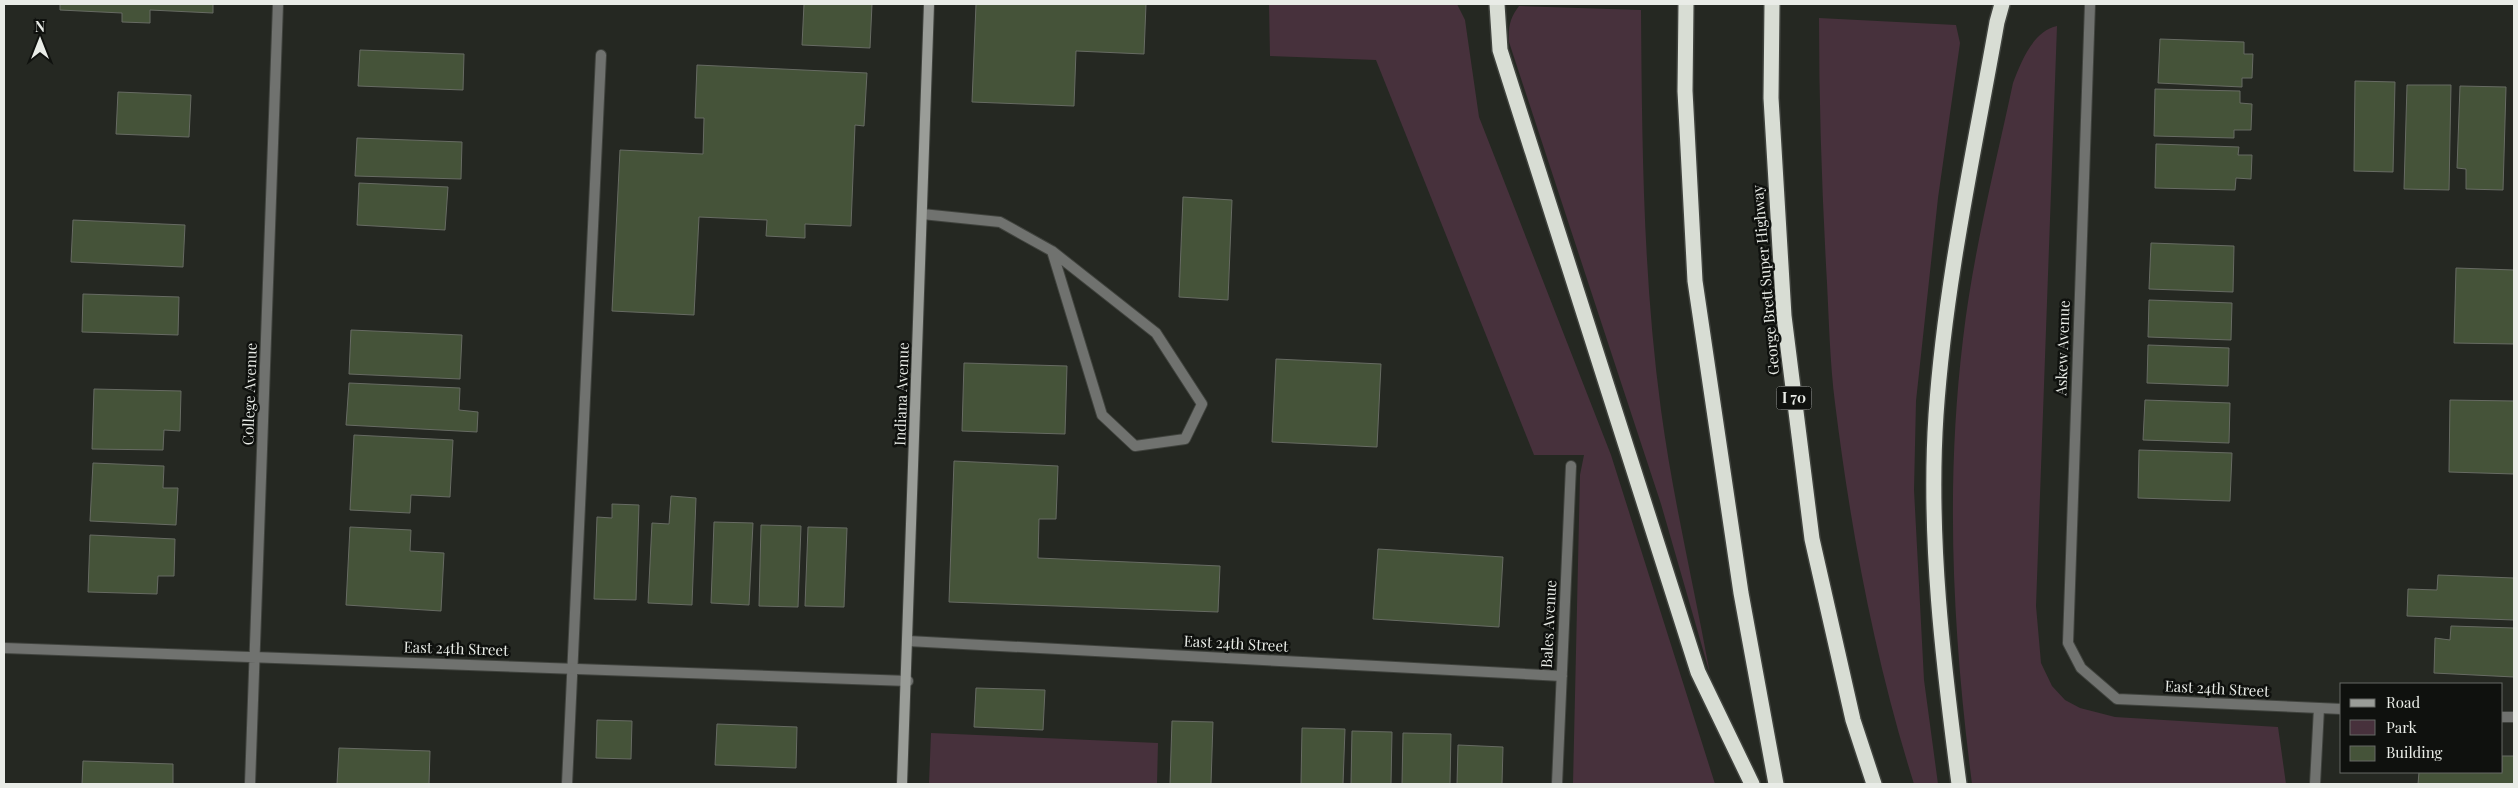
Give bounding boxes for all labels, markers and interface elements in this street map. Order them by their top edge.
north arrow [15,15,65,65]
text: N [35,17,45,36]
street label: George Brett Super Highway [1747,184,1783,376]
street label: Askew Avenue [2050,300,2074,397]
street label: College Avenue [237,342,261,446]
street label: Indiana Avenue [889,342,913,446]
road number: I 70 [1776,386,1812,409]
street label: Bales Avenue [1536,579,1560,668]
street label: East 24th Street [1183,630,1290,656]
street label: East 24th Street [403,636,509,660]
street label: East 24th Street [2164,675,2271,701]
legend [2340,683,2503,773]
text: Road [2386,692,2420,712]
text: Park [2386,717,2418,737]
text: Building [2386,742,2443,762]

